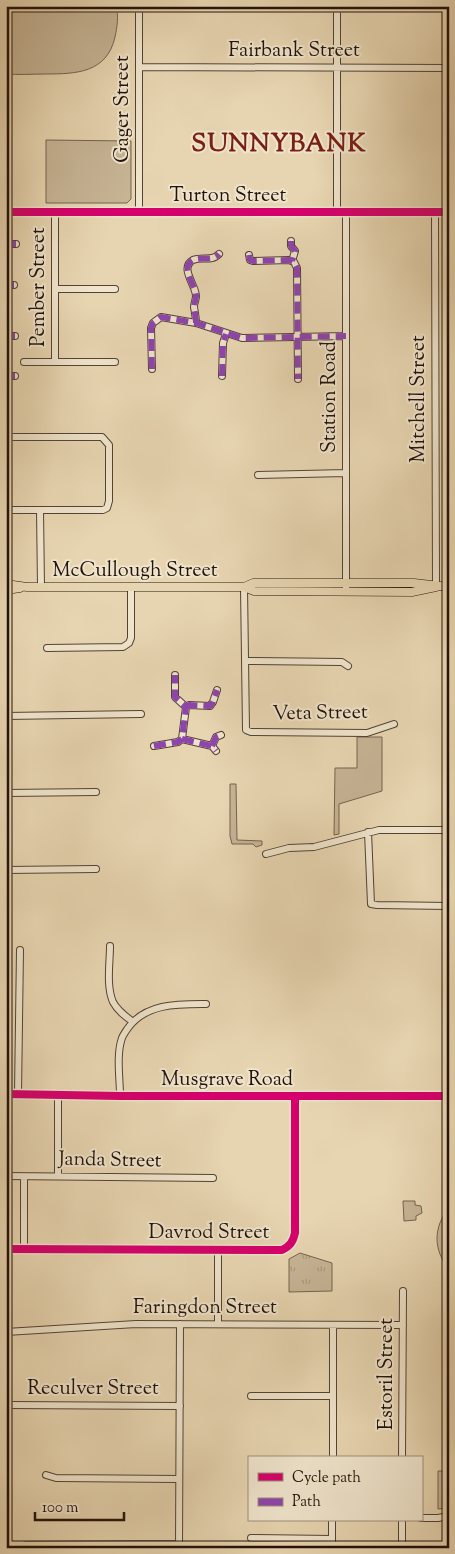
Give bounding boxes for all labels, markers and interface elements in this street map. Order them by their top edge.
street label: Fairbank Street [228,37,360,66]
street label: Gager Street [109,55,138,163]
district label: SUNNYBANK [191,127,367,163]
street label: Turton Street [170,182,287,211]
street label: Pember Street [25,227,54,347]
street label: Mitchell Street [405,335,434,463]
street label: Station Road [316,341,345,453]
street label: McCullough Street [52,557,218,586]
street label: Veta Street [272,699,368,729]
street label: Musgrave Road [161,1066,293,1095]
street label: Janda Street [57,1146,162,1176]
street label: Davrod Street [149,1219,270,1248]
street label: Faringdon Street [133,1294,277,1323]
street label: Estoril Street [373,1318,402,1430]
street label: Reculver Street [27,1375,159,1404]
legend [248,1456,422,1522]
text: Cycle path [292,1468,361,1489]
scale bar [35,1489,124,1521]
text: Path [292,1492,321,1513]
text: 100 m [42,1498,79,1519]

